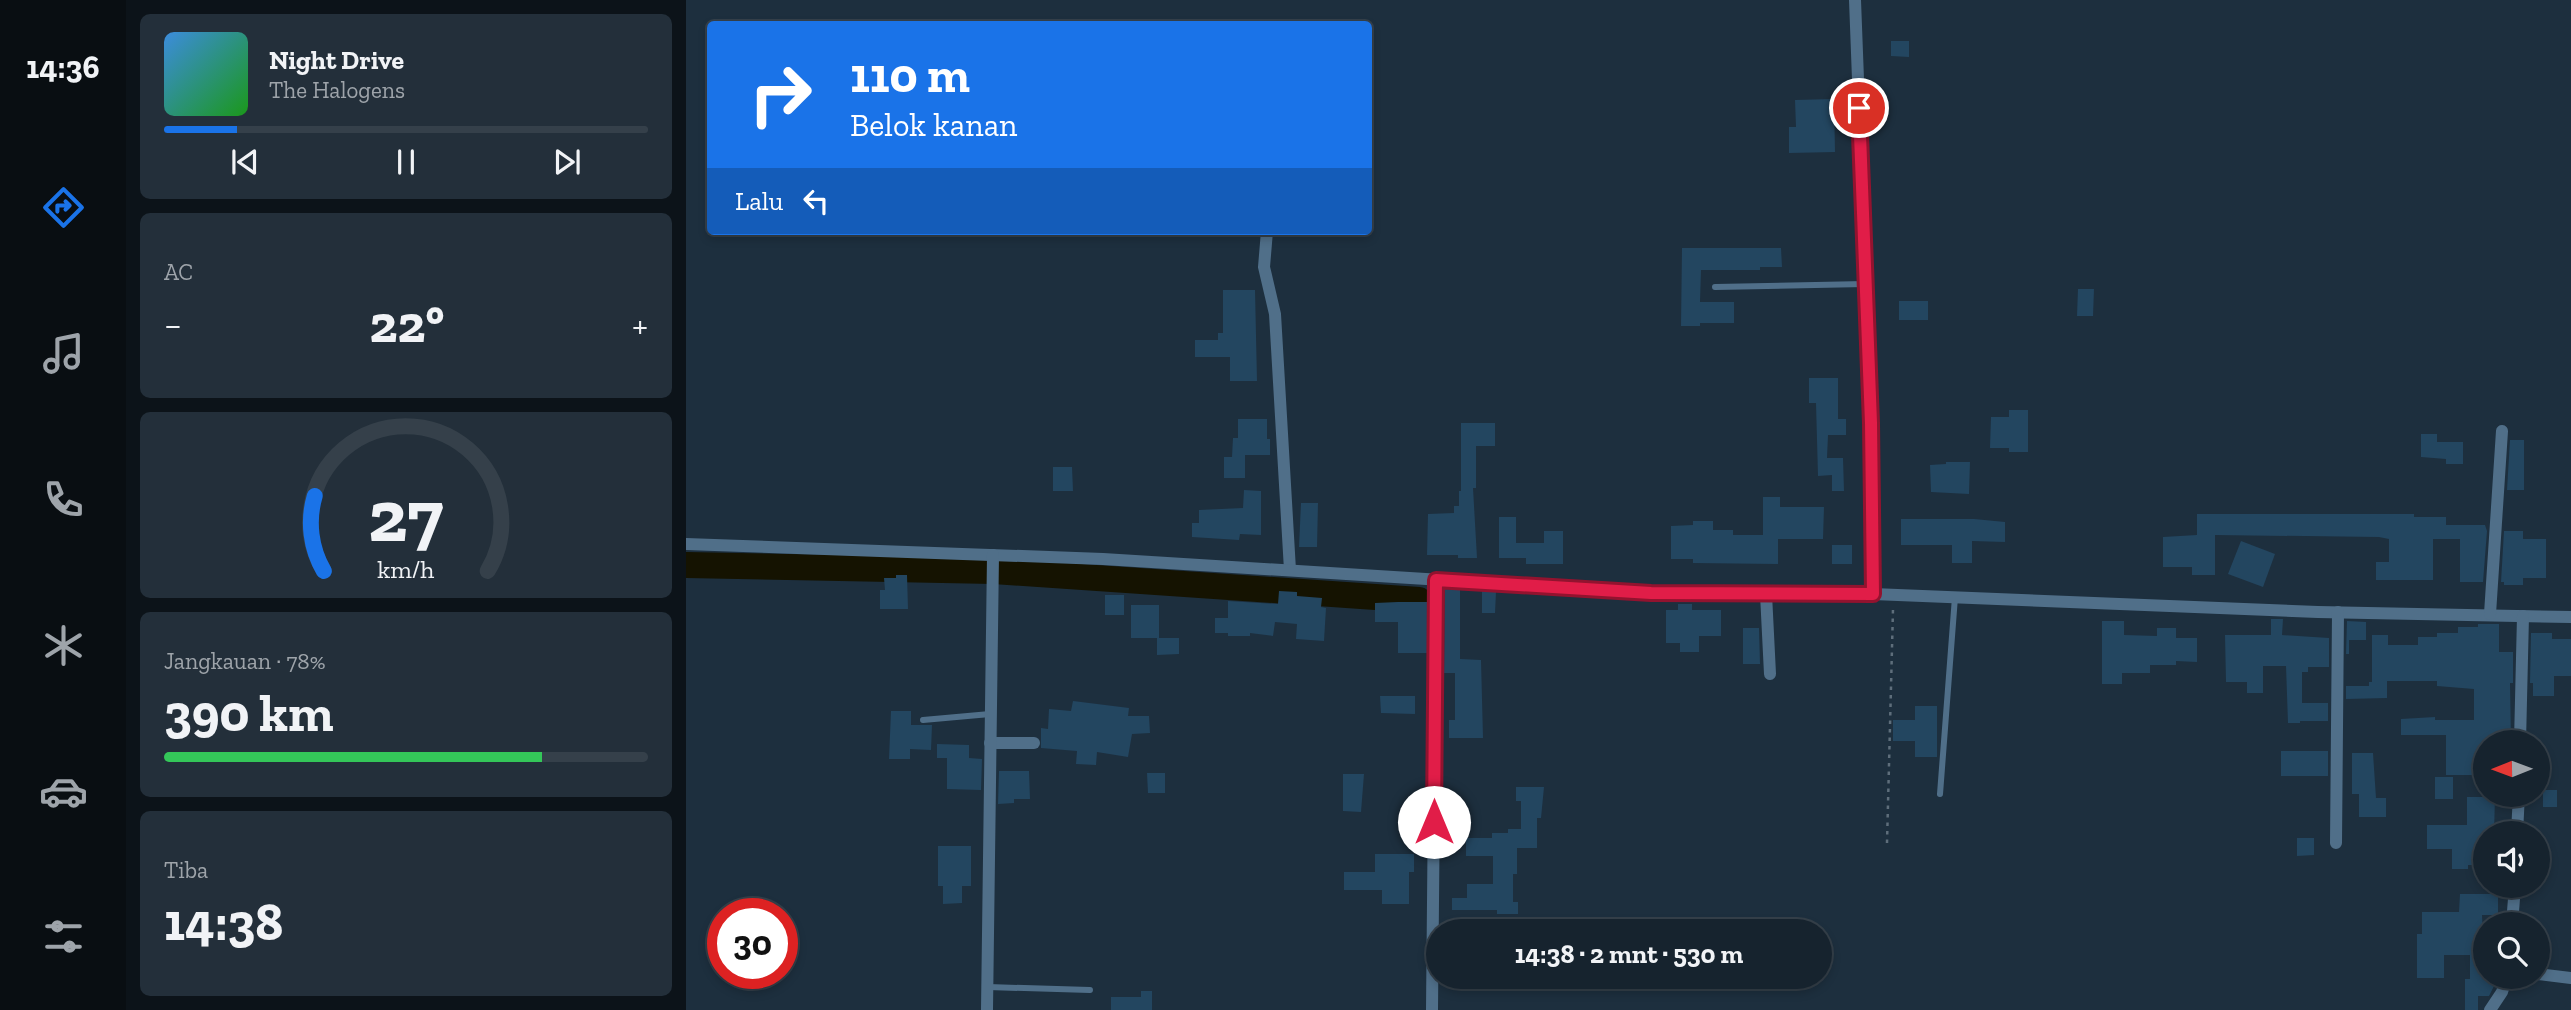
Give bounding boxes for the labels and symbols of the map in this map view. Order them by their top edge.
pin [1829,78,1889,138]
north arrow [2473,730,2550,807]
position arrow [1397,785,1471,859]
speed limit sign: 30 [707,898,798,989]

